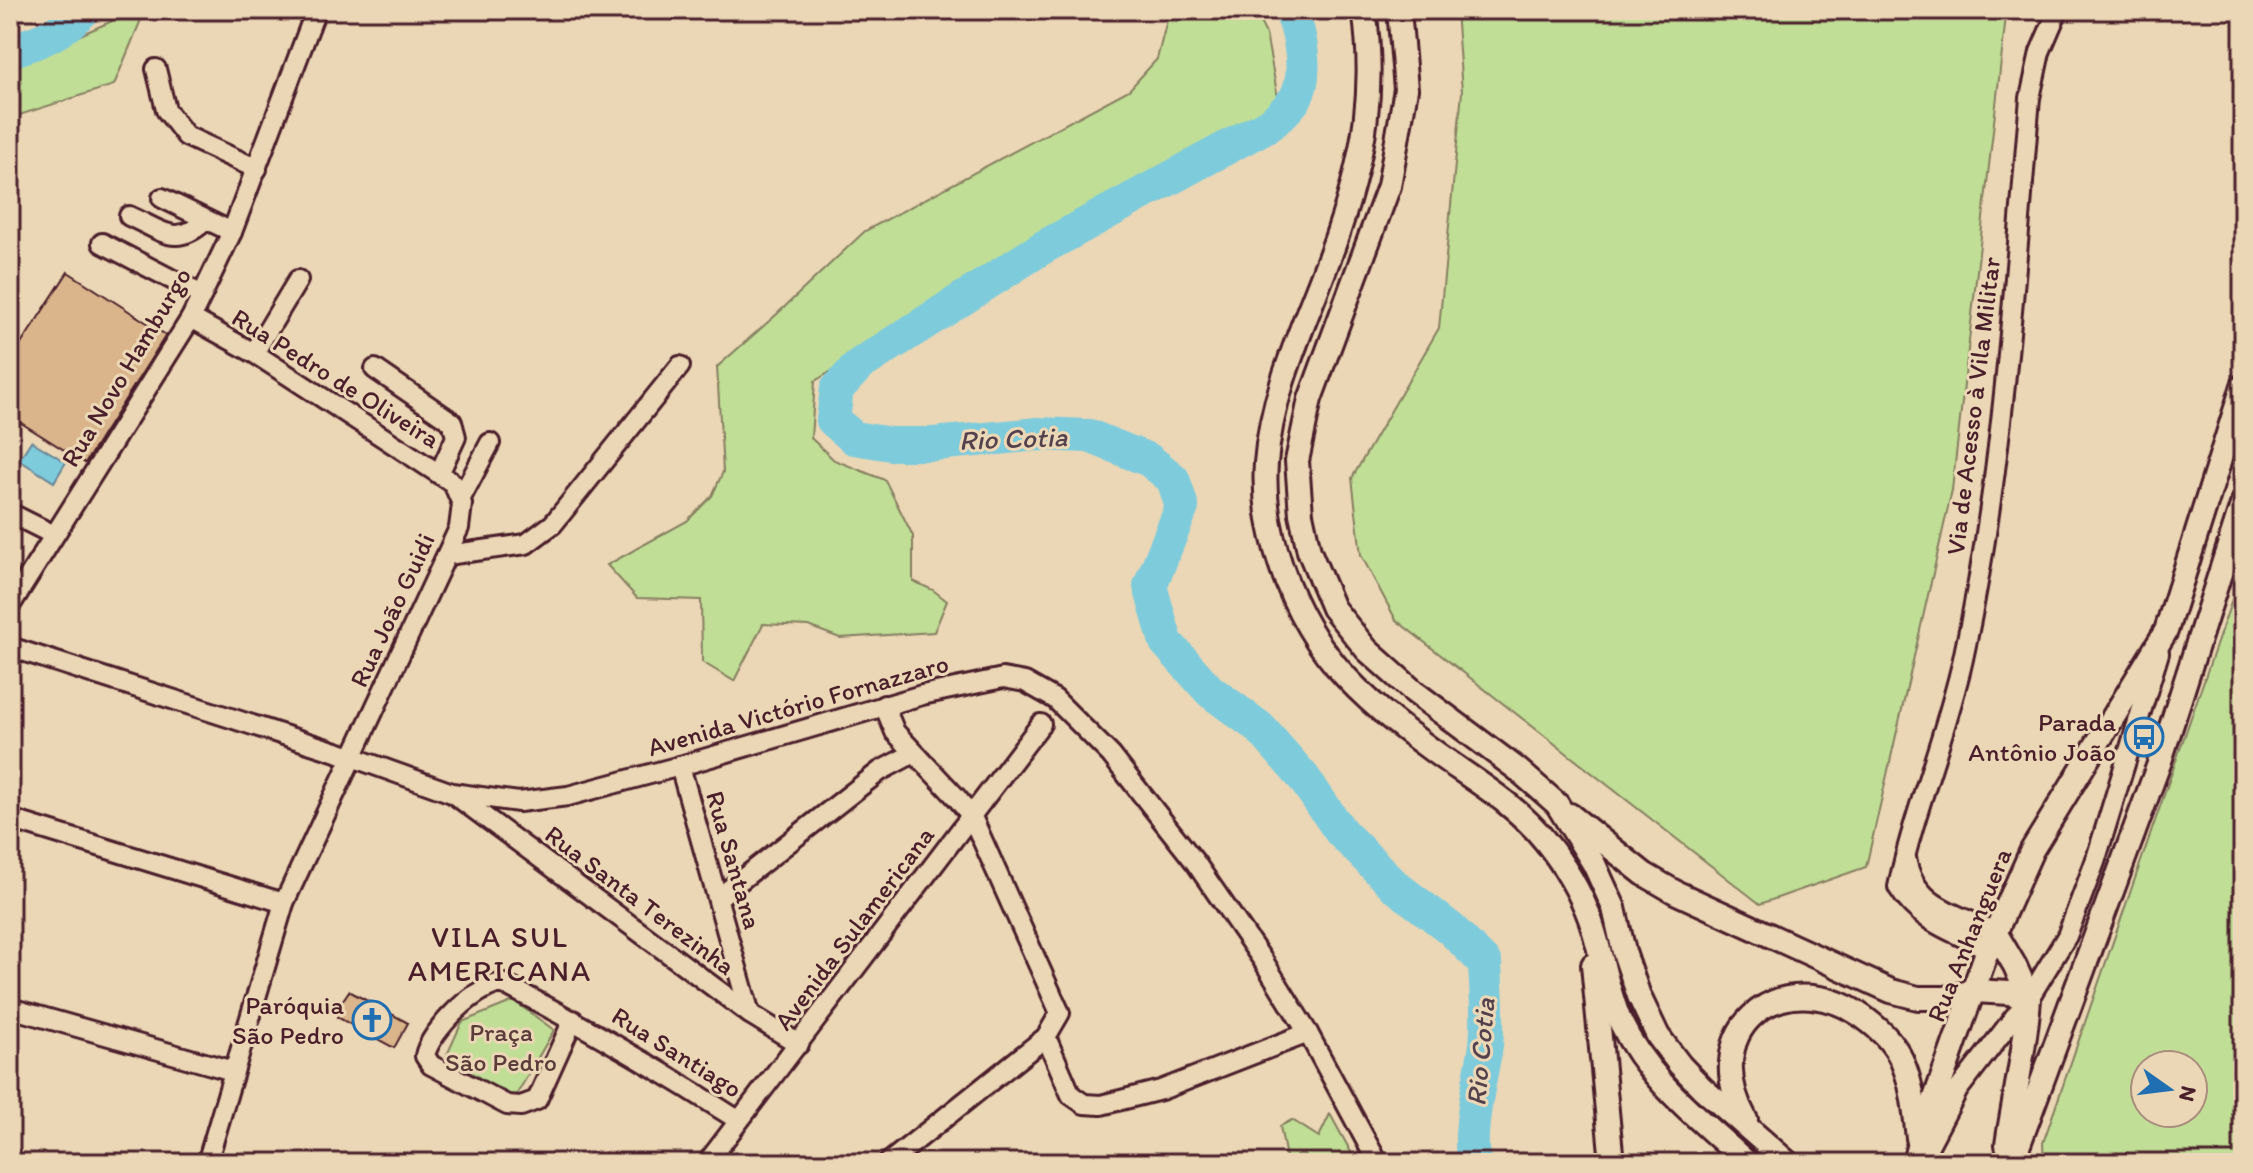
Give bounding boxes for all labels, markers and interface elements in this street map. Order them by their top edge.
street label: Via de Acesso à Vila Militar [1939,255,2007,557]
street label: Rua Novo Hamburgo [54,261,198,473]
street label: Rua Pedro de Oliveira [226,301,446,455]
water label: Rio Cotia [958,419,1069,457]
street label: Rua João Guidi [342,528,442,692]
street label: Avenida Victório Fornazzaro [644,647,952,763]
place label: Parada Antônio João [1968,706,2117,768]
bus stop icon: Parada Antônio João [2123,716,2165,758]
street label: Rua Santana [699,787,769,933]
street label: Rua Santa Terezinha [539,818,741,982]
street label: Avenida Sulamericana [767,819,941,1036]
street label: Rua Anhanguera [1920,843,2019,1027]
district label: VILA SUL AMERICANA [408,918,592,989]
place label: Paróquia São Pedro [232,989,344,1051]
water label: Rio Cotia [1458,995,1502,1107]
church icon: Paróquia São Pedro [351,999,393,1041]
street label: Rua Santiago [606,999,748,1105]
park label: Praça São Pedro [445,1016,557,1078]
north arrow [2129,1049,2209,1129]
text: N [2173,1083,2203,1104]

